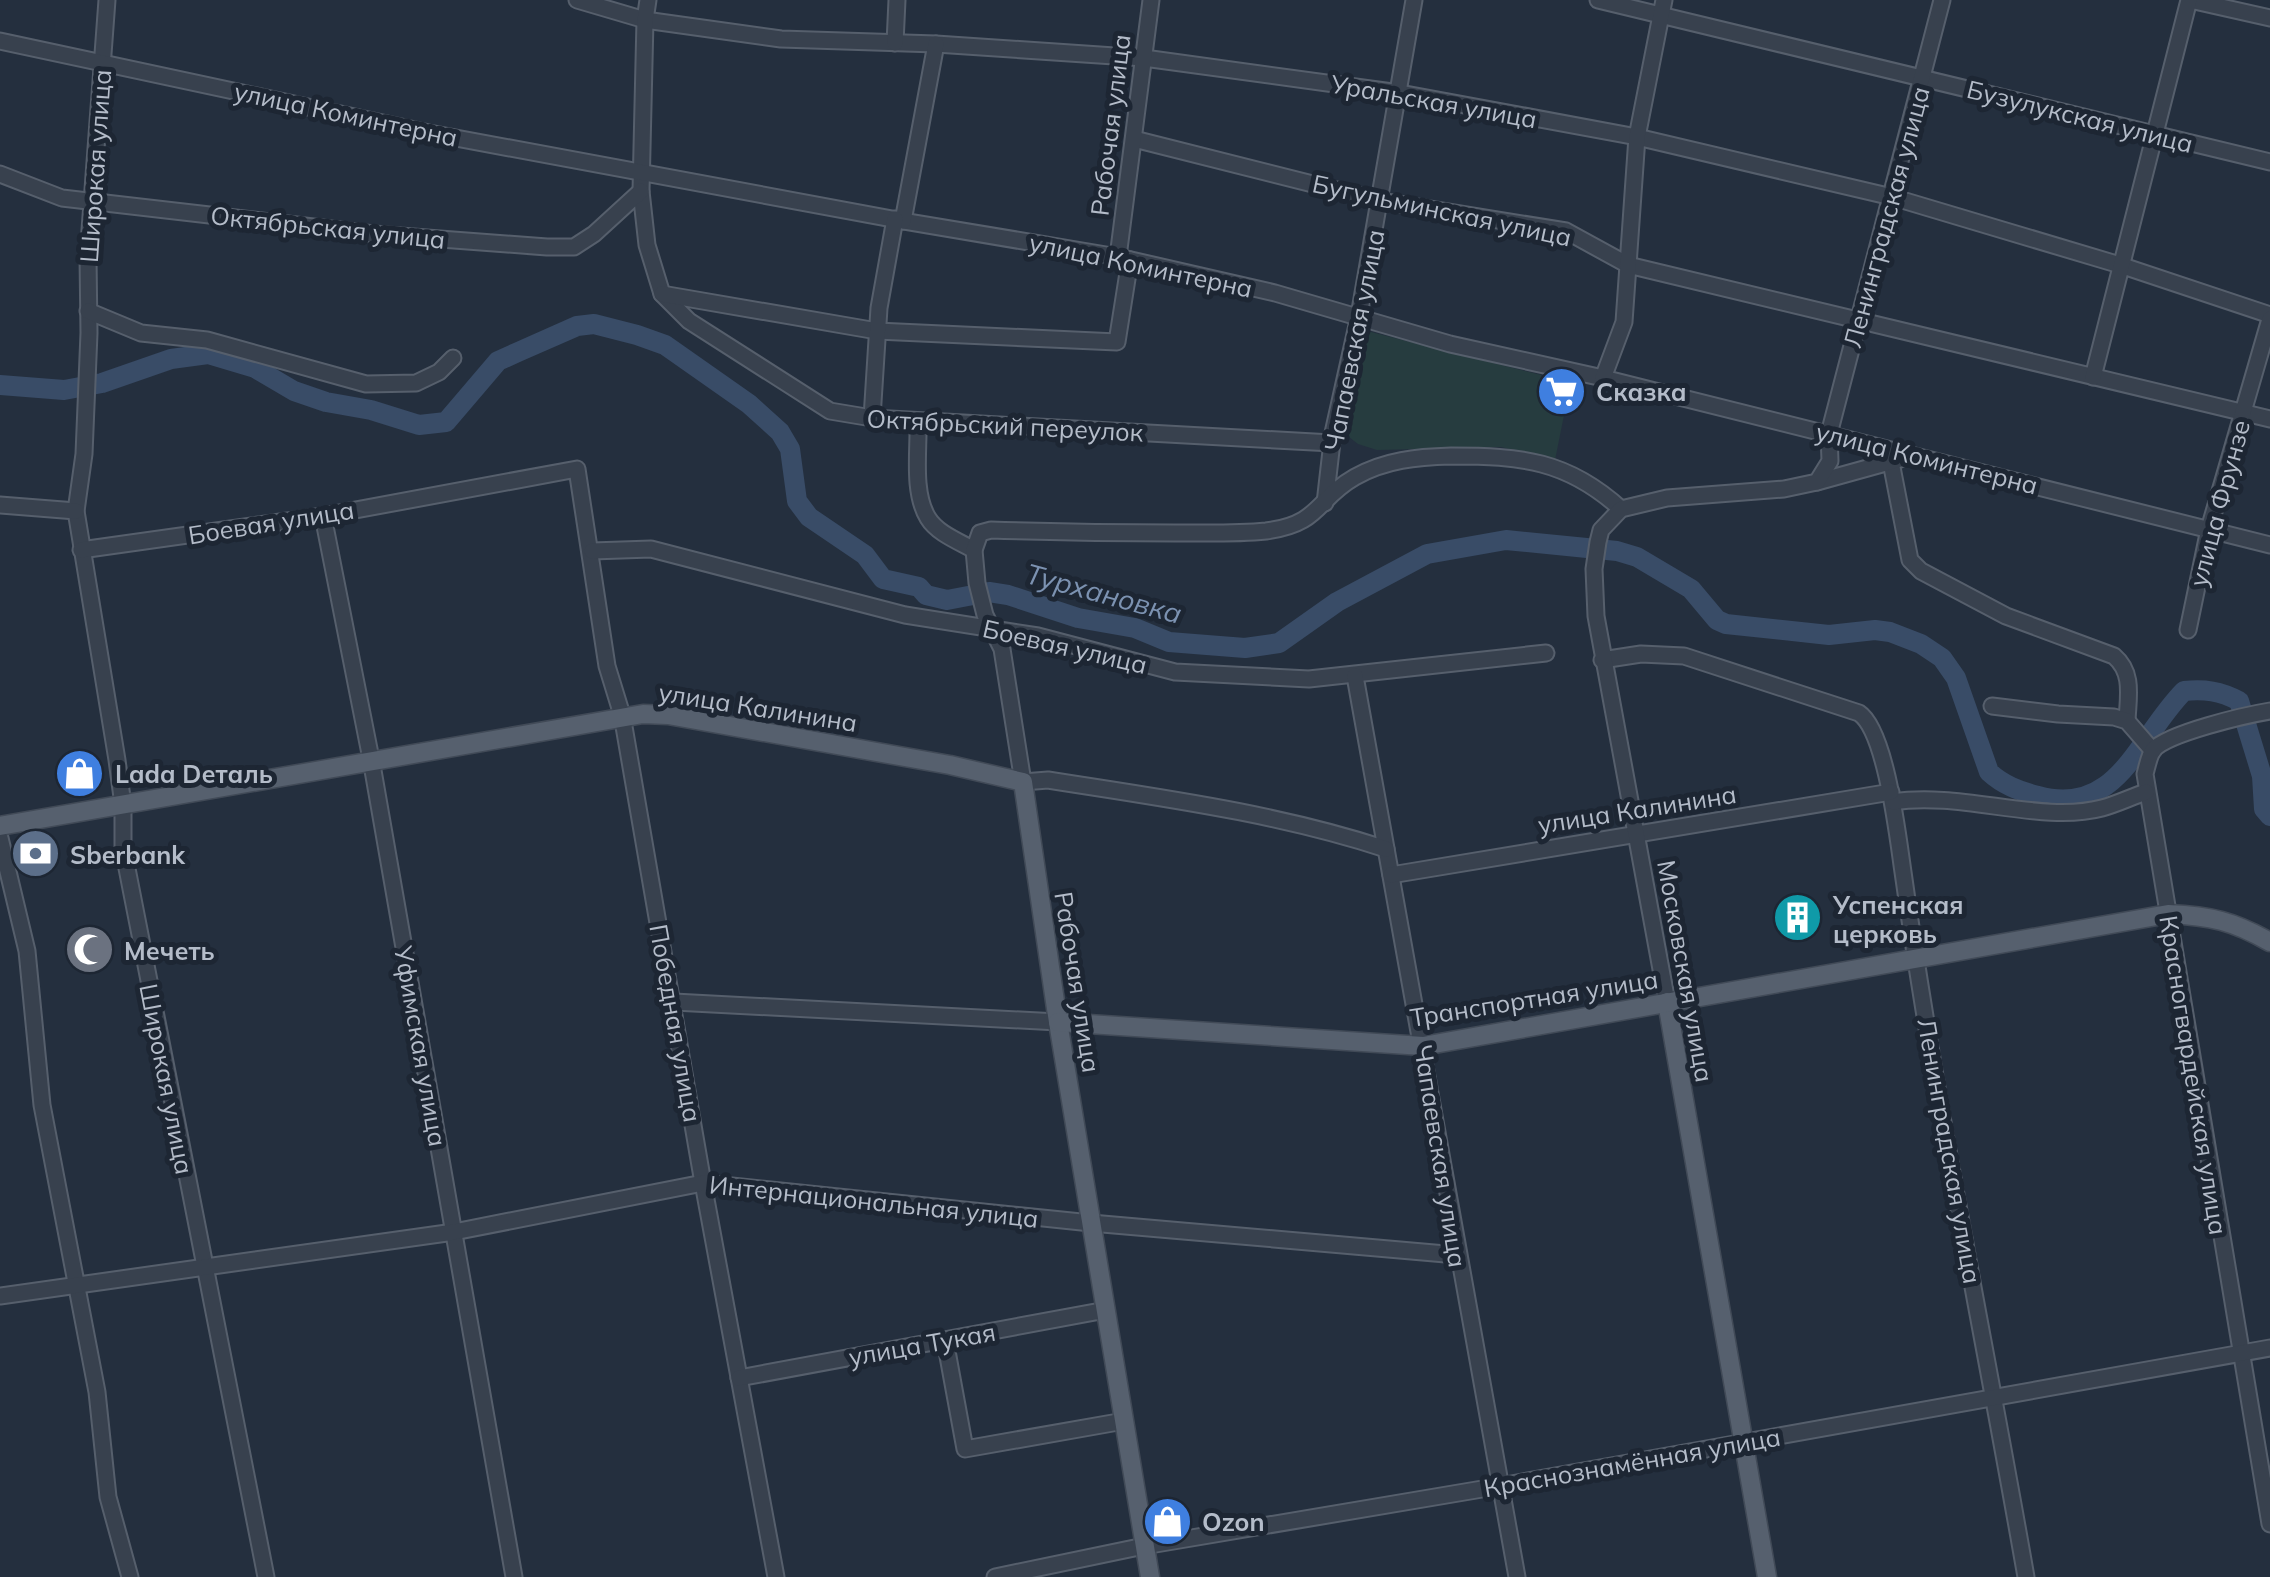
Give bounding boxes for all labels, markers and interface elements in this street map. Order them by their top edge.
street label: Рабочая улица [1083,32,1137,218]
street label: Уральская улица [1328,67,1539,134]
street label: Широкая улица [73,68,117,264]
street label: Бузулукская улица [1964,73,2196,159]
street label: улица Коминтерна [232,75,460,153]
street label: Ленинградская улица [1836,83,1936,351]
street label: Бугульминская улица [1310,167,1574,253]
street label: Октябрьская улица [209,199,447,255]
street label: улица Коминтерна [1027,226,1255,304]
street label: Чапаевская улица [1317,227,1391,453]
supermarket icon: Сказка [1535,365,1587,417]
place label: Сказка [1596,376,1687,407]
street label: Октябрьский переулок [866,402,1145,448]
street label: улица Коминтерна [1813,415,2041,501]
street label: улица Фрунзе [2182,416,2256,590]
street label: Боевая улица [186,494,356,550]
water label: Турхановка [1022,555,1186,631]
street label: Боевая улица [980,612,1150,680]
street label: улица Калинина [656,676,860,738]
shop icon: Lada Dеталь [54,747,106,799]
place label: Lada Dеталь [115,758,273,789]
street label: улица Калинина [1535,778,1739,840]
bank icon: Sberbank [9,828,61,880]
place label: Sberbank [70,839,186,870]
street label: Московская улица [1651,858,1721,1084]
street label: Рабочая улица [1048,889,1108,1075]
place label: Успенская церковь [1832,889,1963,949]
building icon: Успенская церковь [1772,892,1824,944]
street label: Красногвардейская улица [2153,913,2235,1237]
street label: Победная улица [643,922,709,1124]
mosque icon: Мечеть [63,924,115,976]
place label: Мечеть [124,935,215,966]
street label: Уфимская улица [388,942,454,1149]
street label: Транспортная улица [1408,963,1660,1033]
street label: Широкая улица [133,981,201,1177]
street label: Ленинградская улица [1911,1016,1989,1286]
street label: Чапаевская улица [1408,1043,1474,1269]
street label: Интернациональная улица [708,1168,1040,1234]
street label: улица Тукая [846,1316,998,1372]
street label: Краснознамённая улица [1481,1421,1783,1503]
shop icon: Ozon [1141,1495,1193,1547]
place label: Ozon [1202,1506,1264,1537]

